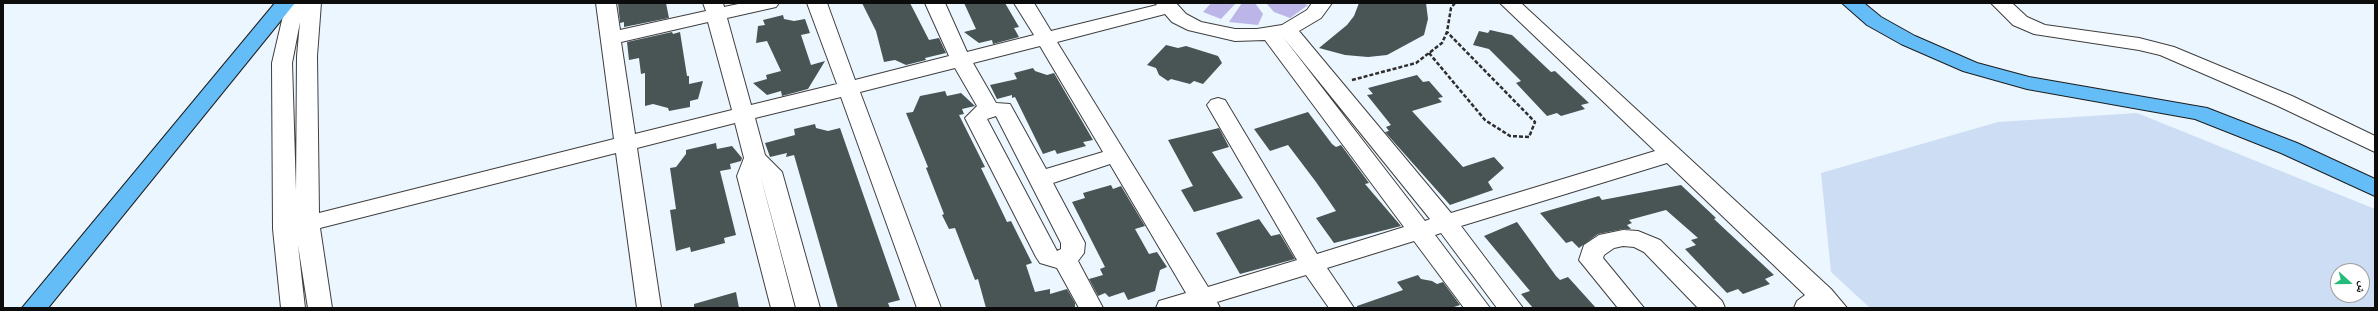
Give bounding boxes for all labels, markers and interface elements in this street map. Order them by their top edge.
north arrow [2330,263,2370,303]
text: ش [2350,278,2372,296]

